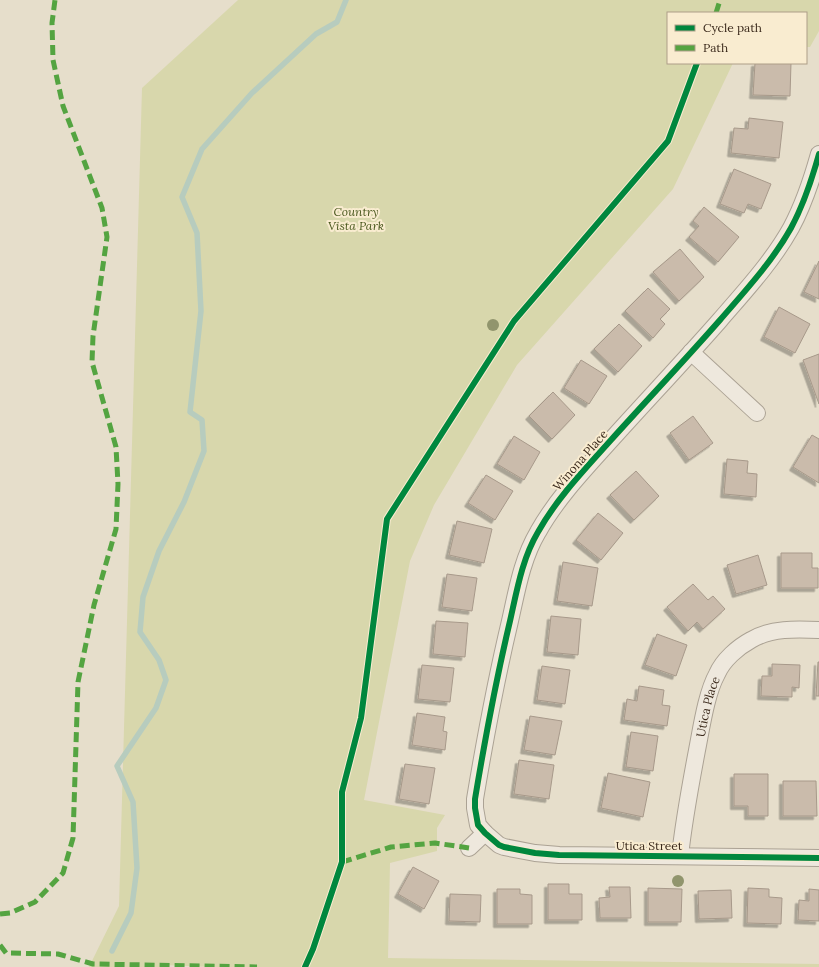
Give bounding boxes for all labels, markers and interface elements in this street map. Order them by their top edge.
legend [667,12,807,64]
text: Cycle path [703,20,762,35]
text: Path [703,40,728,55]
park label: Country Vista Park [328,204,384,233]
street label: Winona Place [550,426,611,493]
street label: Utica Place [692,673,723,738]
street label: Utica Street [616,838,683,853]

